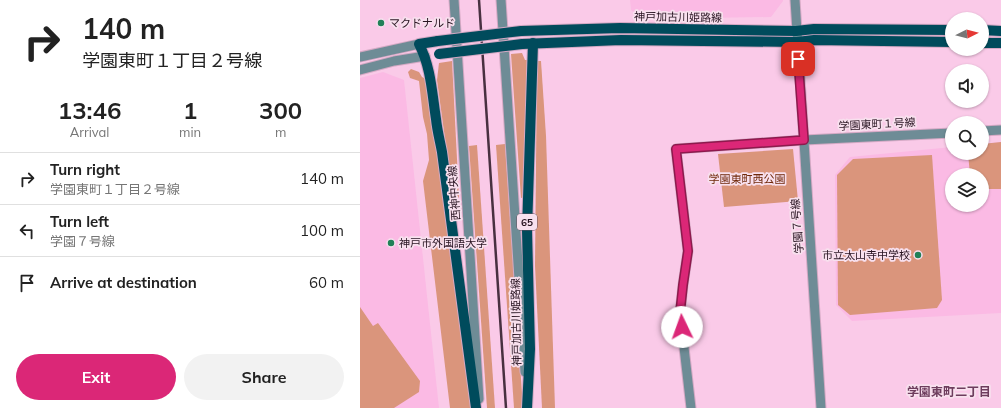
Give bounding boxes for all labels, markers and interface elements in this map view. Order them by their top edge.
street label: 神戸加古川姫路線 [634,9,722,25]
text: 140 m [82,11,165,46]
north arrow [945,12,989,56]
map controls [945,12,989,212]
icon: right [16,16,68,68]
place label: マクドナルド [389,16,455,30]
marker: マクドナルド [376,18,386,28]
pin [781,42,815,76]
icon: arrive [787,48,809,70]
text: 学園東町１丁目２号線 [82,49,262,72]
button: sound [945,64,989,108]
text: 13:46 [58,95,121,125]
text: 1 [183,95,197,125]
text: 300 [259,95,302,125]
street label: 学園東町１号線 [838,115,916,133]
button: search [945,116,989,160]
text: Arrival [70,124,109,140]
text: min [179,124,201,140]
text: m [275,124,286,140]
text: Turn right [50,160,120,179]
street label: 西神中央線 [445,165,463,221]
icon: right [16,168,38,190]
button: layers [945,168,989,212]
text: 140 m [300,169,344,188]
park label: 学園東町西公園 [709,172,786,186]
text: 学園東町１丁目２号線 [50,181,180,197]
street label: 学園７号線 [788,198,806,254]
text: Turn left [50,212,109,231]
road number: 65 [517,214,537,230]
icon: left [16,220,38,242]
text: 100 m [300,221,344,240]
text: 学園７号線 [50,233,115,249]
place label: 神戸市外国語大学 [399,236,487,250]
marker: 神戸市外国語大学 [386,238,396,248]
place label: 市立太山寺中学校 [822,248,910,262]
marker: 市立太山寺中学校 [913,250,923,260]
icon: arrive [16,272,38,294]
text: Arrive at destination [50,273,197,292]
text: 60 m [309,273,344,292]
street label: 神戸加古川姫路線 [508,278,524,366]
position arrow [661,306,703,348]
button: Exit [16,354,176,400]
button: Share [184,354,344,400]
district label: 学園東町二丁目 [907,384,991,399]

